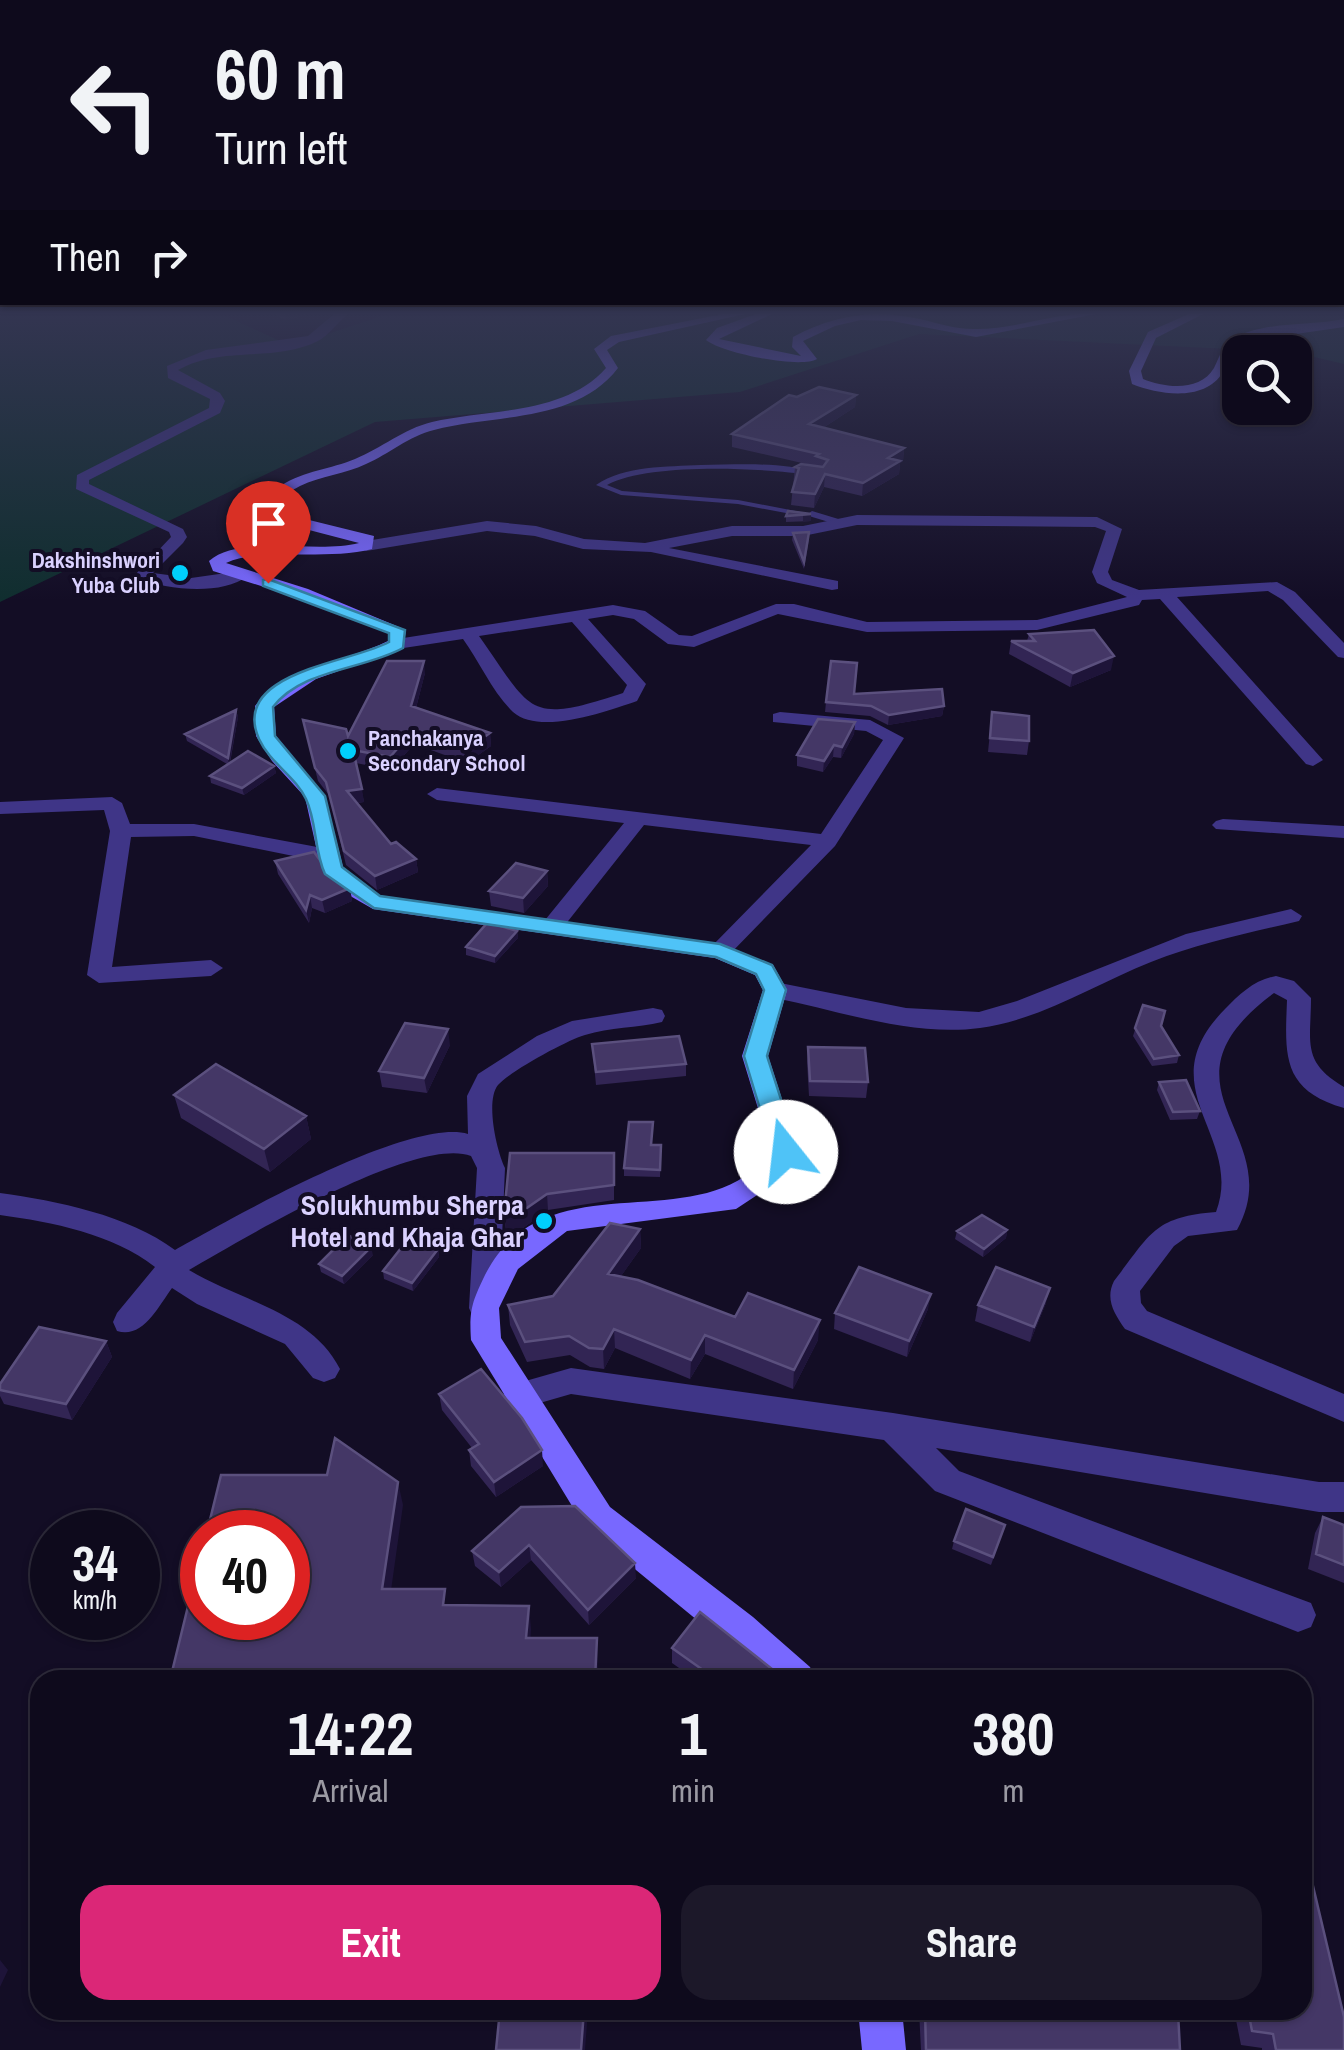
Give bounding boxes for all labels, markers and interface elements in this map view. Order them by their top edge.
text: 60 m [215,27,346,121]
icon: left [50,40,180,170]
text: Turn left [215,117,347,178]
icon: right [141,230,196,285]
text: Then [50,232,121,283]
map controls [1222,335,1312,425]
button: search [1222,335,1312,425]
pin [226,481,311,584]
icon: arrive [241,496,296,551]
place label: Dakshinshwori Yuba Club [32,545,160,600]
marker: Dakshinshwori Yuba Club [169,562,191,584]
place label: Panchakanya Secondary School [368,723,525,778]
marker: Panchakanya Secondary School [337,740,359,762]
position arrow [734,1100,838,1204]
place label: Solukhumbu Sherpa Hotel and Khaja Ghar [291,1186,524,1256]
marker: Solukhumbu Sherpa Hotel and Khaja Ghar [533,1210,555,1232]
speed limit sign: 40 [180,1510,310,1640]
text: 34 [72,1529,118,1597]
text: km/h [73,1583,117,1617]
text: 14:22 [288,1693,413,1774]
text: 1 [679,1693,707,1774]
text: 380 [972,1693,1054,1774]
text: Arrival [313,1769,388,1812]
text: min [671,1769,715,1812]
text: m [1002,1769,1024,1812]
button: Exit [80,1885,661,2000]
button: Share [681,1885,1262,2000]

